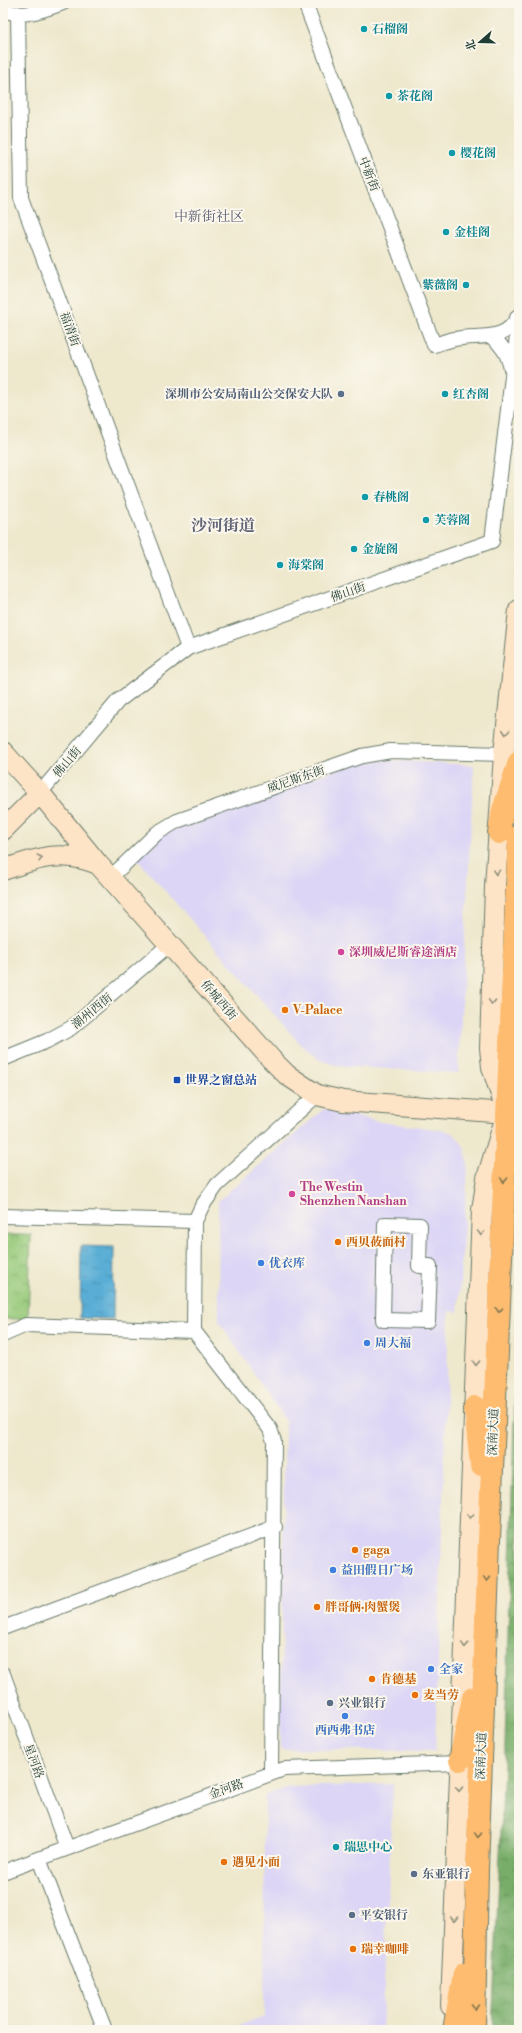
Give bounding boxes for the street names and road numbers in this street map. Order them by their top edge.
street label: 中新街 [355,155,382,195]
street label: 福清街 [56,310,83,350]
street label: 佛山街 [329,579,369,605]
street label: 佛山街 [50,743,85,781]
street label: 威尼斯东街 [265,762,328,796]
street label: 侨城西街 [197,977,241,1024]
street label: 潮州西街 [69,990,116,1032]
street label: 深南大道 [485,1408,502,1456]
street label: 深南大道 [473,1732,490,1780]
street label: 星河路 [20,1742,47,1781]
street label: 金河路 [207,1776,246,1803]

